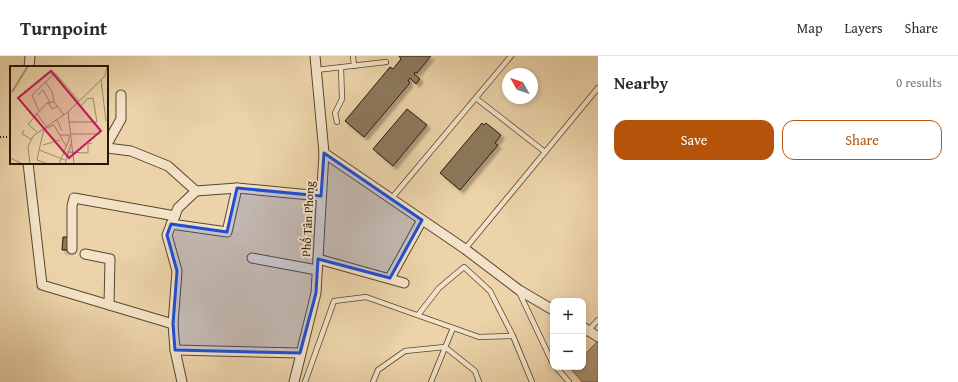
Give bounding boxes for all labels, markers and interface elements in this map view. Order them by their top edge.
text: Turnpoint [20,14,107,42]
text: Map [797,18,823,38]
text: Layers [845,18,883,38]
text: Share [905,18,938,38]
inset map [10,66,108,164]
north arrow [502,68,538,104]
text: Nearby [614,70,668,95]
text: 0 results [896,73,942,92]
button: Save [614,120,774,160]
button: Share [782,120,942,160]
street label: Phố Tân Phong [297,181,318,257]
map controls [550,298,586,370]
button: + [550,298,586,334]
button: − [550,334,586,370]

